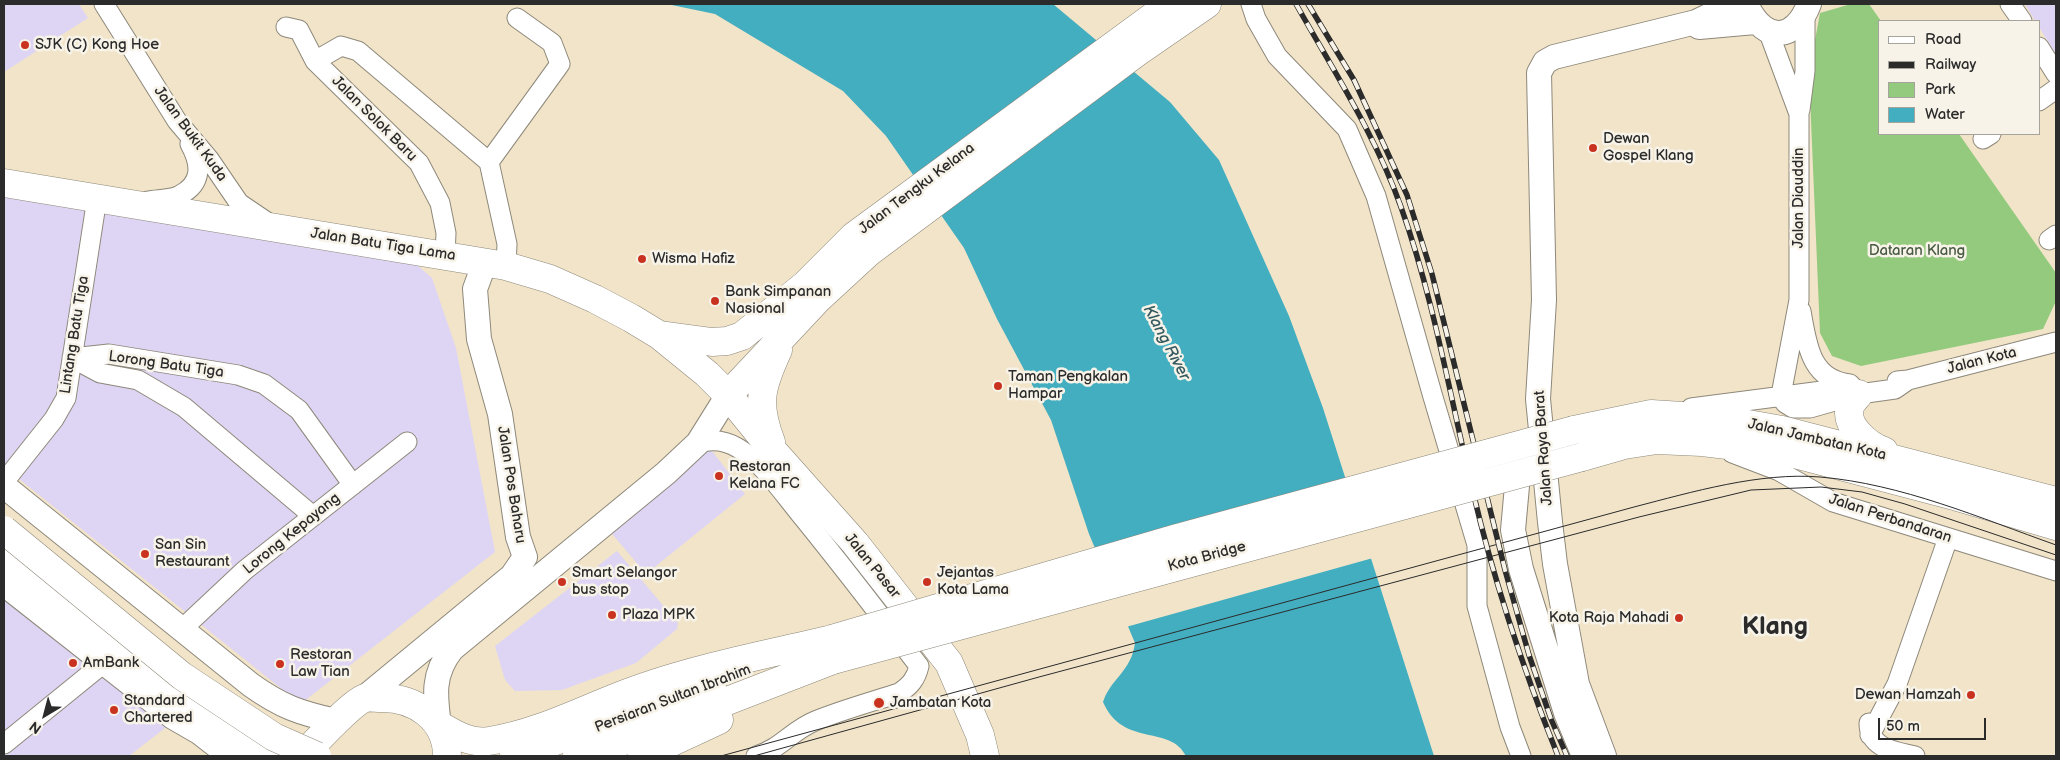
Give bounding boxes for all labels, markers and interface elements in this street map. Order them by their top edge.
legend [1878,20,2040,135]
text: Road [1925,30,1961,49]
place label: SJK (C) Kong Hoe [35,36,159,54]
marker: SJK (C) Kong Hoe [19,39,31,51]
text: Railway [1925,55,1976,74]
street label: Jalan Solok Baru [327,72,421,166]
text: Park [1925,80,1955,99]
street label: Jalan Bukit Kuda [149,83,231,185]
text: Water [1925,105,1965,124]
place label: Dewan Gospel Klang [1603,130,1694,165]
street label: Jalan Tengku Kelana [855,140,979,238]
marker: Dewan Gospel Klang [1587,142,1599,154]
street label: Jalan Diauddin [1790,148,1808,248]
street label: Jalan Batu Tiga Lama [309,225,457,265]
park label: Dataran Klang [1869,242,1965,260]
place label: Wisma Hafiz [652,250,735,268]
marker: Wisma Hafiz [636,253,648,265]
street label: Lintang Batu Tiga [57,275,93,395]
place label: Bank Simpanan Nasional [725,283,831,318]
marker: Bank Simpanan Nasional [709,295,721,307]
water label: Klang River [1138,302,1194,384]
street label: Jalan Kota [1945,344,2019,378]
street label: Lorong Batu Tiga [107,348,225,382]
place label: Taman Pengkalan Hampar [1008,368,1128,403]
marker: Taman Pengkalan Hampar [992,380,1004,392]
street label: Jalan Raya Barat [1531,390,1557,506]
street label: Jalan Jambatan Kota [1746,415,1888,465]
street label: Jalan Pos Baharu [493,425,529,545]
place label: Restoran Kelana FC [729,458,800,493]
marker: Restoran Kelana FC [713,470,725,482]
street label: Lorong Kepayang [240,490,344,578]
street label: Jalan Perbandaran [1826,491,1954,547]
street label: Jalan Pasar [840,530,904,602]
place label: San Sin Restaurant [155,536,230,571]
street label: Kota Bridge [1166,538,1248,576]
marker: San Sin Restaurant [139,548,151,560]
place label: Smart Selangor bus stop [572,564,677,599]
place label: Jejantas Kota Lama [937,564,1009,599]
marker: Smart Selangor bus stop [556,576,568,588]
marker: Jejantas Kota Lama [921,576,933,588]
place label: Plaza MPK [622,606,695,624]
marker: Plaza MPK [606,609,618,621]
place label: Kota Raja Mahadi [1549,609,1669,627]
marker: Kota Raja Mahadi [1673,612,1685,624]
district label: Klang [1742,613,1808,643]
place label: Restoran Law Tian [290,646,352,681]
place label: AmBank [83,654,139,672]
marker: AmBank [67,657,79,669]
marker: Restoran Law Tian [274,658,286,670]
street label: Persiaran Sultan Ibrahim [593,661,753,737]
place label: Dewan Hamzah [1855,686,1961,704]
marker: Dewan Hamzah [1965,689,1977,701]
north arrow [20,690,70,740]
place label: Standard Chartered [124,692,193,727]
place label: Jambatan Kota [890,694,991,712]
marker: Jambatan Kota [872,696,886,710]
marker: Standard Chartered [108,704,120,716]
scale bar [1880,708,1988,740]
text: N [26,717,45,737]
text: 50 m [1886,717,1920,736]

